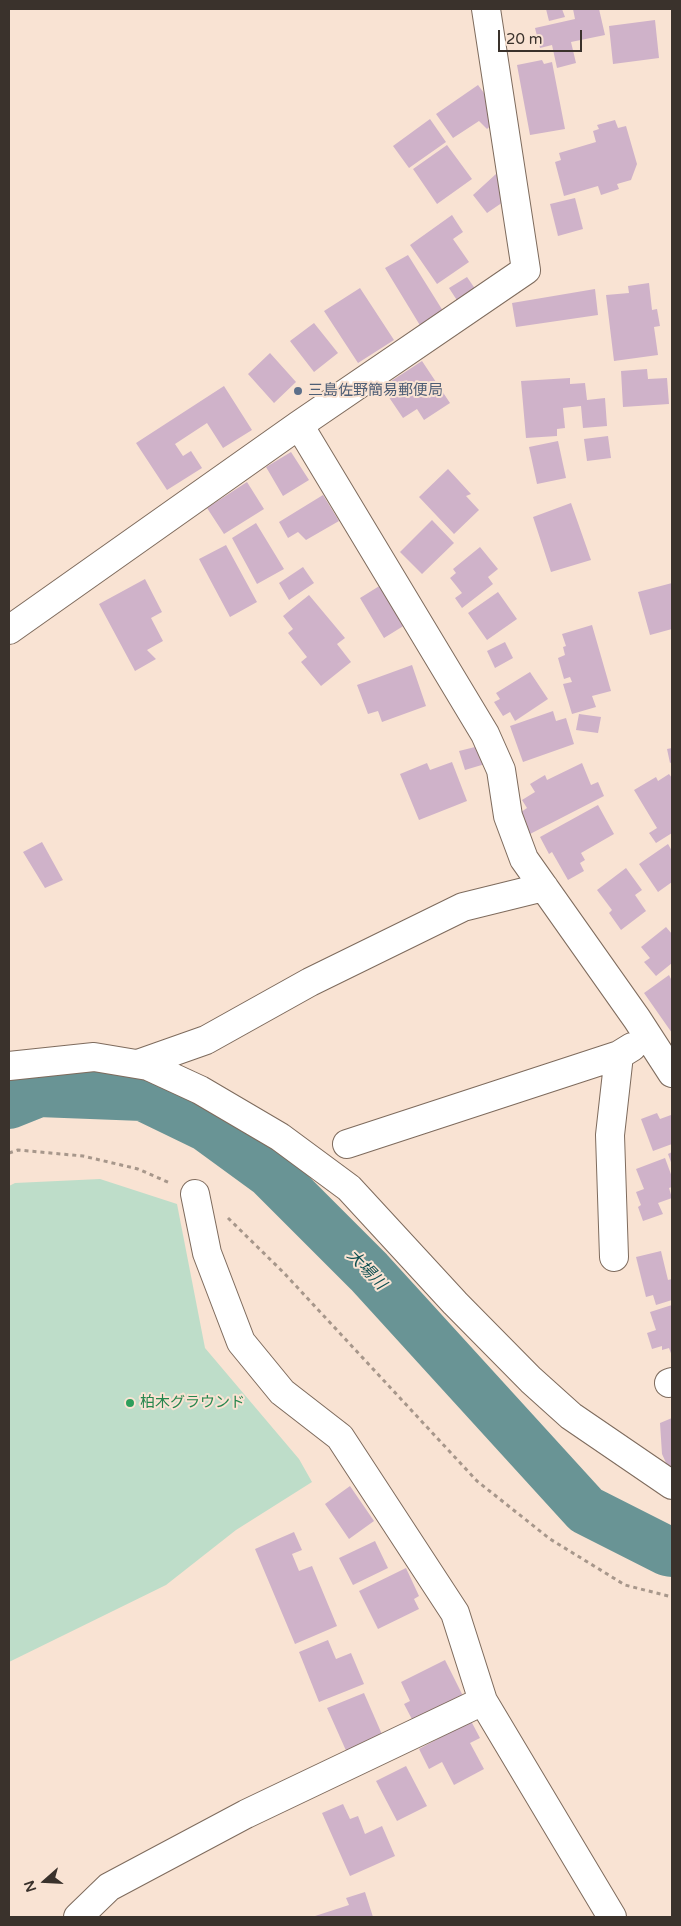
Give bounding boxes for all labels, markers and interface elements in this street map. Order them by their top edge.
scale bar [501,20,585,52]
text: 20 m [506,30,543,48]
place label: 三島佐野簡易郵便局 [308,382,443,400]
marker: 三島佐野簡易郵便局 [292,385,304,397]
water label: 大場川 [342,1246,390,1294]
place label: 柏木グラウンド [140,1394,245,1412]
marker: 柏木グラウンド [124,1397,136,1409]
north arrow [20,1856,70,1906]
text: N [20,1878,40,1894]

